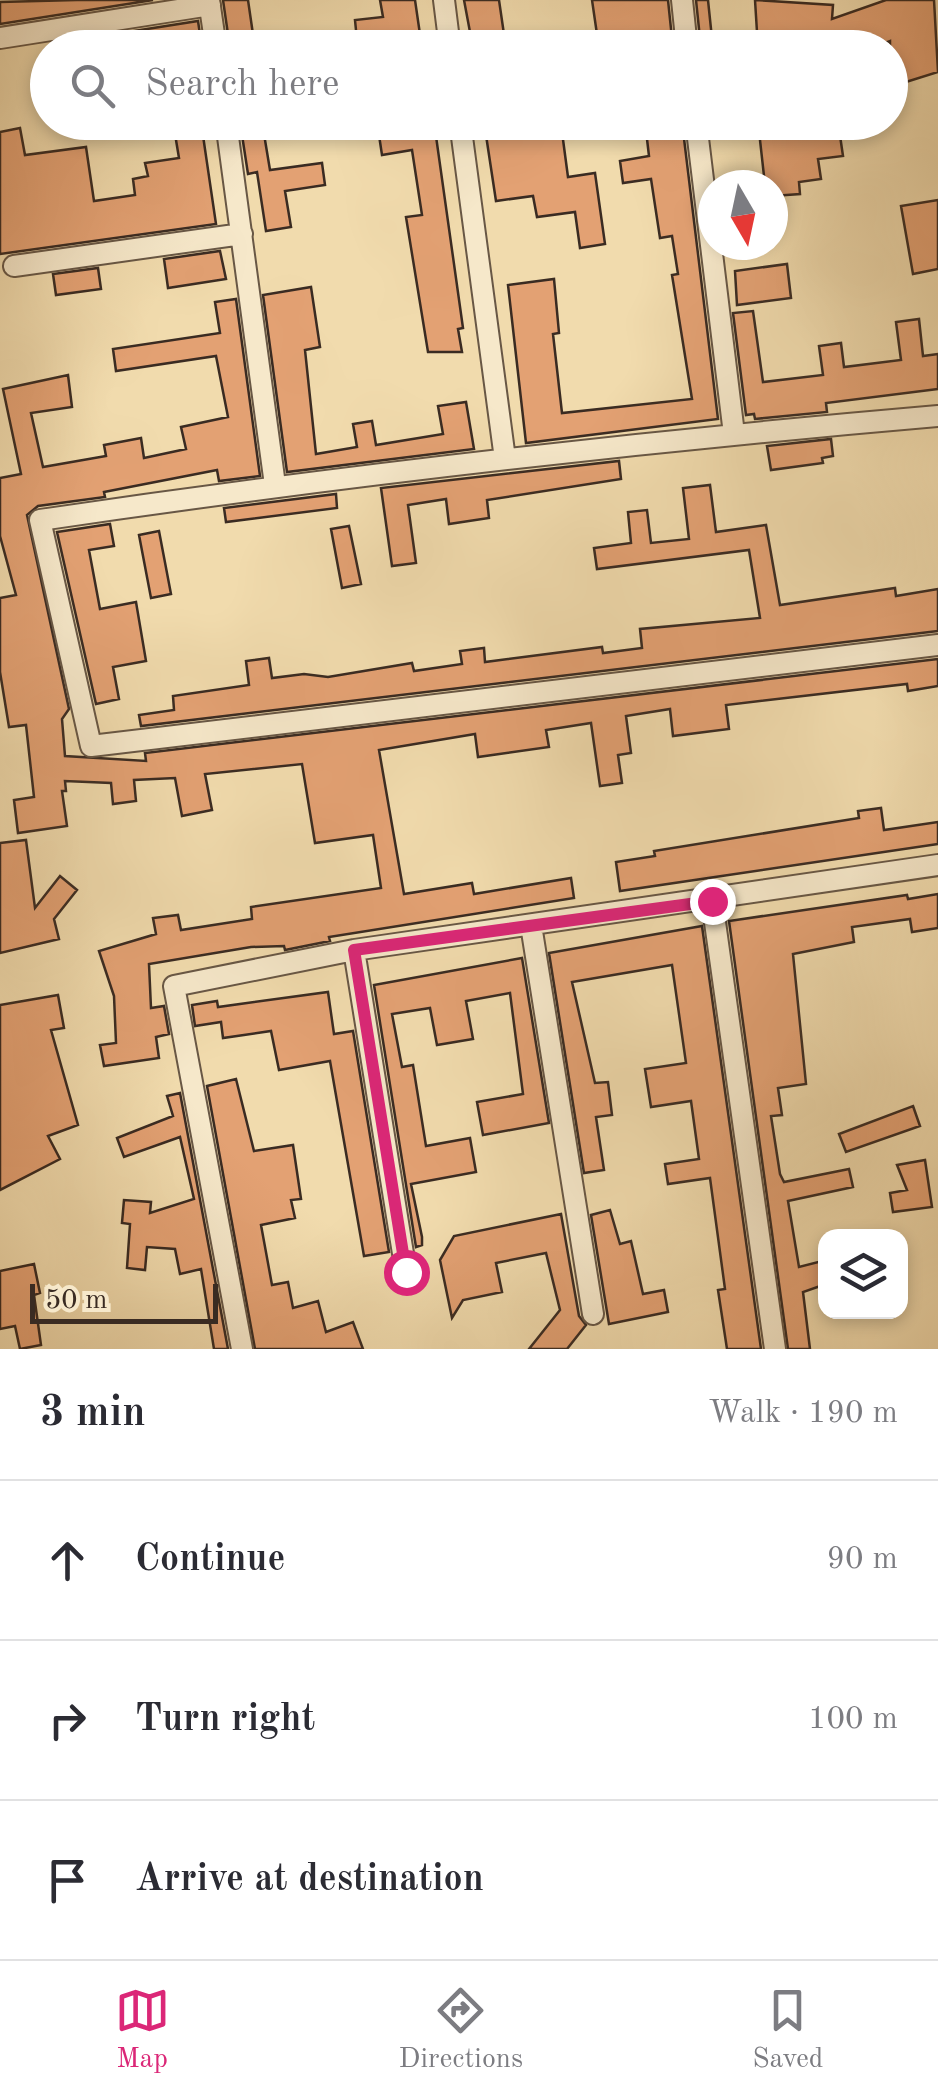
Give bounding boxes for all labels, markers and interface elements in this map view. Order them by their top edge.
search box [30,30,908,140]
icon: search [65,58,120,113]
text: Search here [145,66,340,104]
north arrow [698,170,788,260]
route end [690,879,736,925]
map controls [818,1229,908,1319]
button: layers [818,1229,908,1319]
route start [384,1250,430,1296]
scale bar [30,1279,218,1324]
text: 50 m [45,1287,108,1315]
text: 3 min [40,1393,146,1435]
text: Walk · 190 m [708,1398,898,1430]
icon: ahead [40,1533,95,1588]
text: Continue [135,1541,285,1579]
text: 90 m [827,1544,898,1576]
icon: right [40,1693,95,1748]
text: Turn right [135,1701,315,1739]
text: 100 m [808,1704,898,1736]
icon: arrive [40,1853,95,1908]
text: Arrive at destination [135,1861,484,1899]
tab: Map [115,1983,170,2078]
tab: Directions [399,1983,523,2078]
tab: Saved [752,1983,823,2078]

